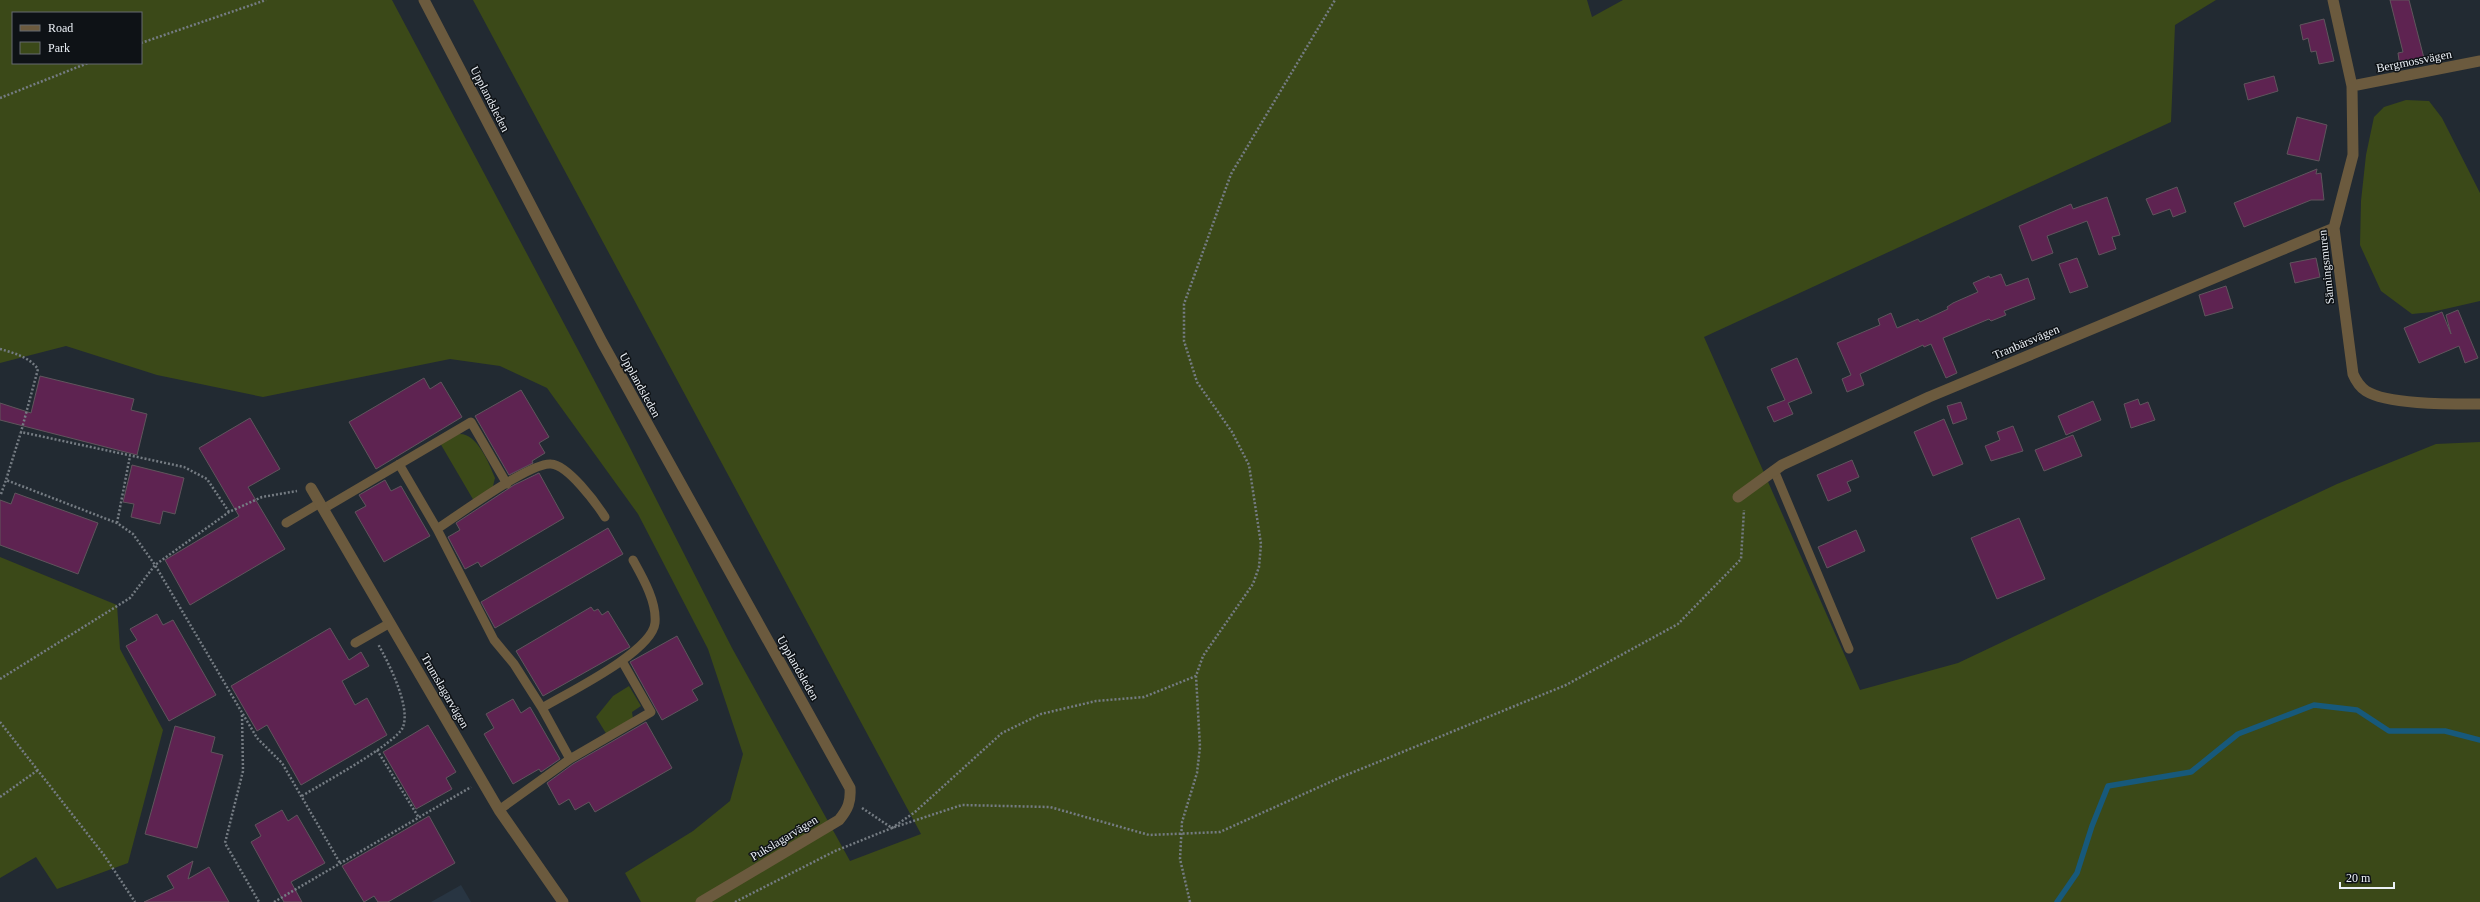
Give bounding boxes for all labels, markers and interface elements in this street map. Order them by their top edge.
legend [12,12,142,64]
text: Road [48,21,73,35]
text: Park [48,41,70,55]
street label: Bergmossvägen [2375,47,2453,75]
street label: Upplandsleden [467,64,513,134]
street label: Sänningsmuren [2315,229,2337,305]
street label: Tranbärsvägen [1991,322,2061,362]
street label: Upplandsleden [616,350,664,420]
street label: Upplandsleden [774,633,822,703]
street label: Trumslagarvägen [418,651,472,731]
street label: Pukslagarvägen [748,812,820,864]
scale bar [2340,864,2394,890]
text: 20 m [2346,871,2371,885]

